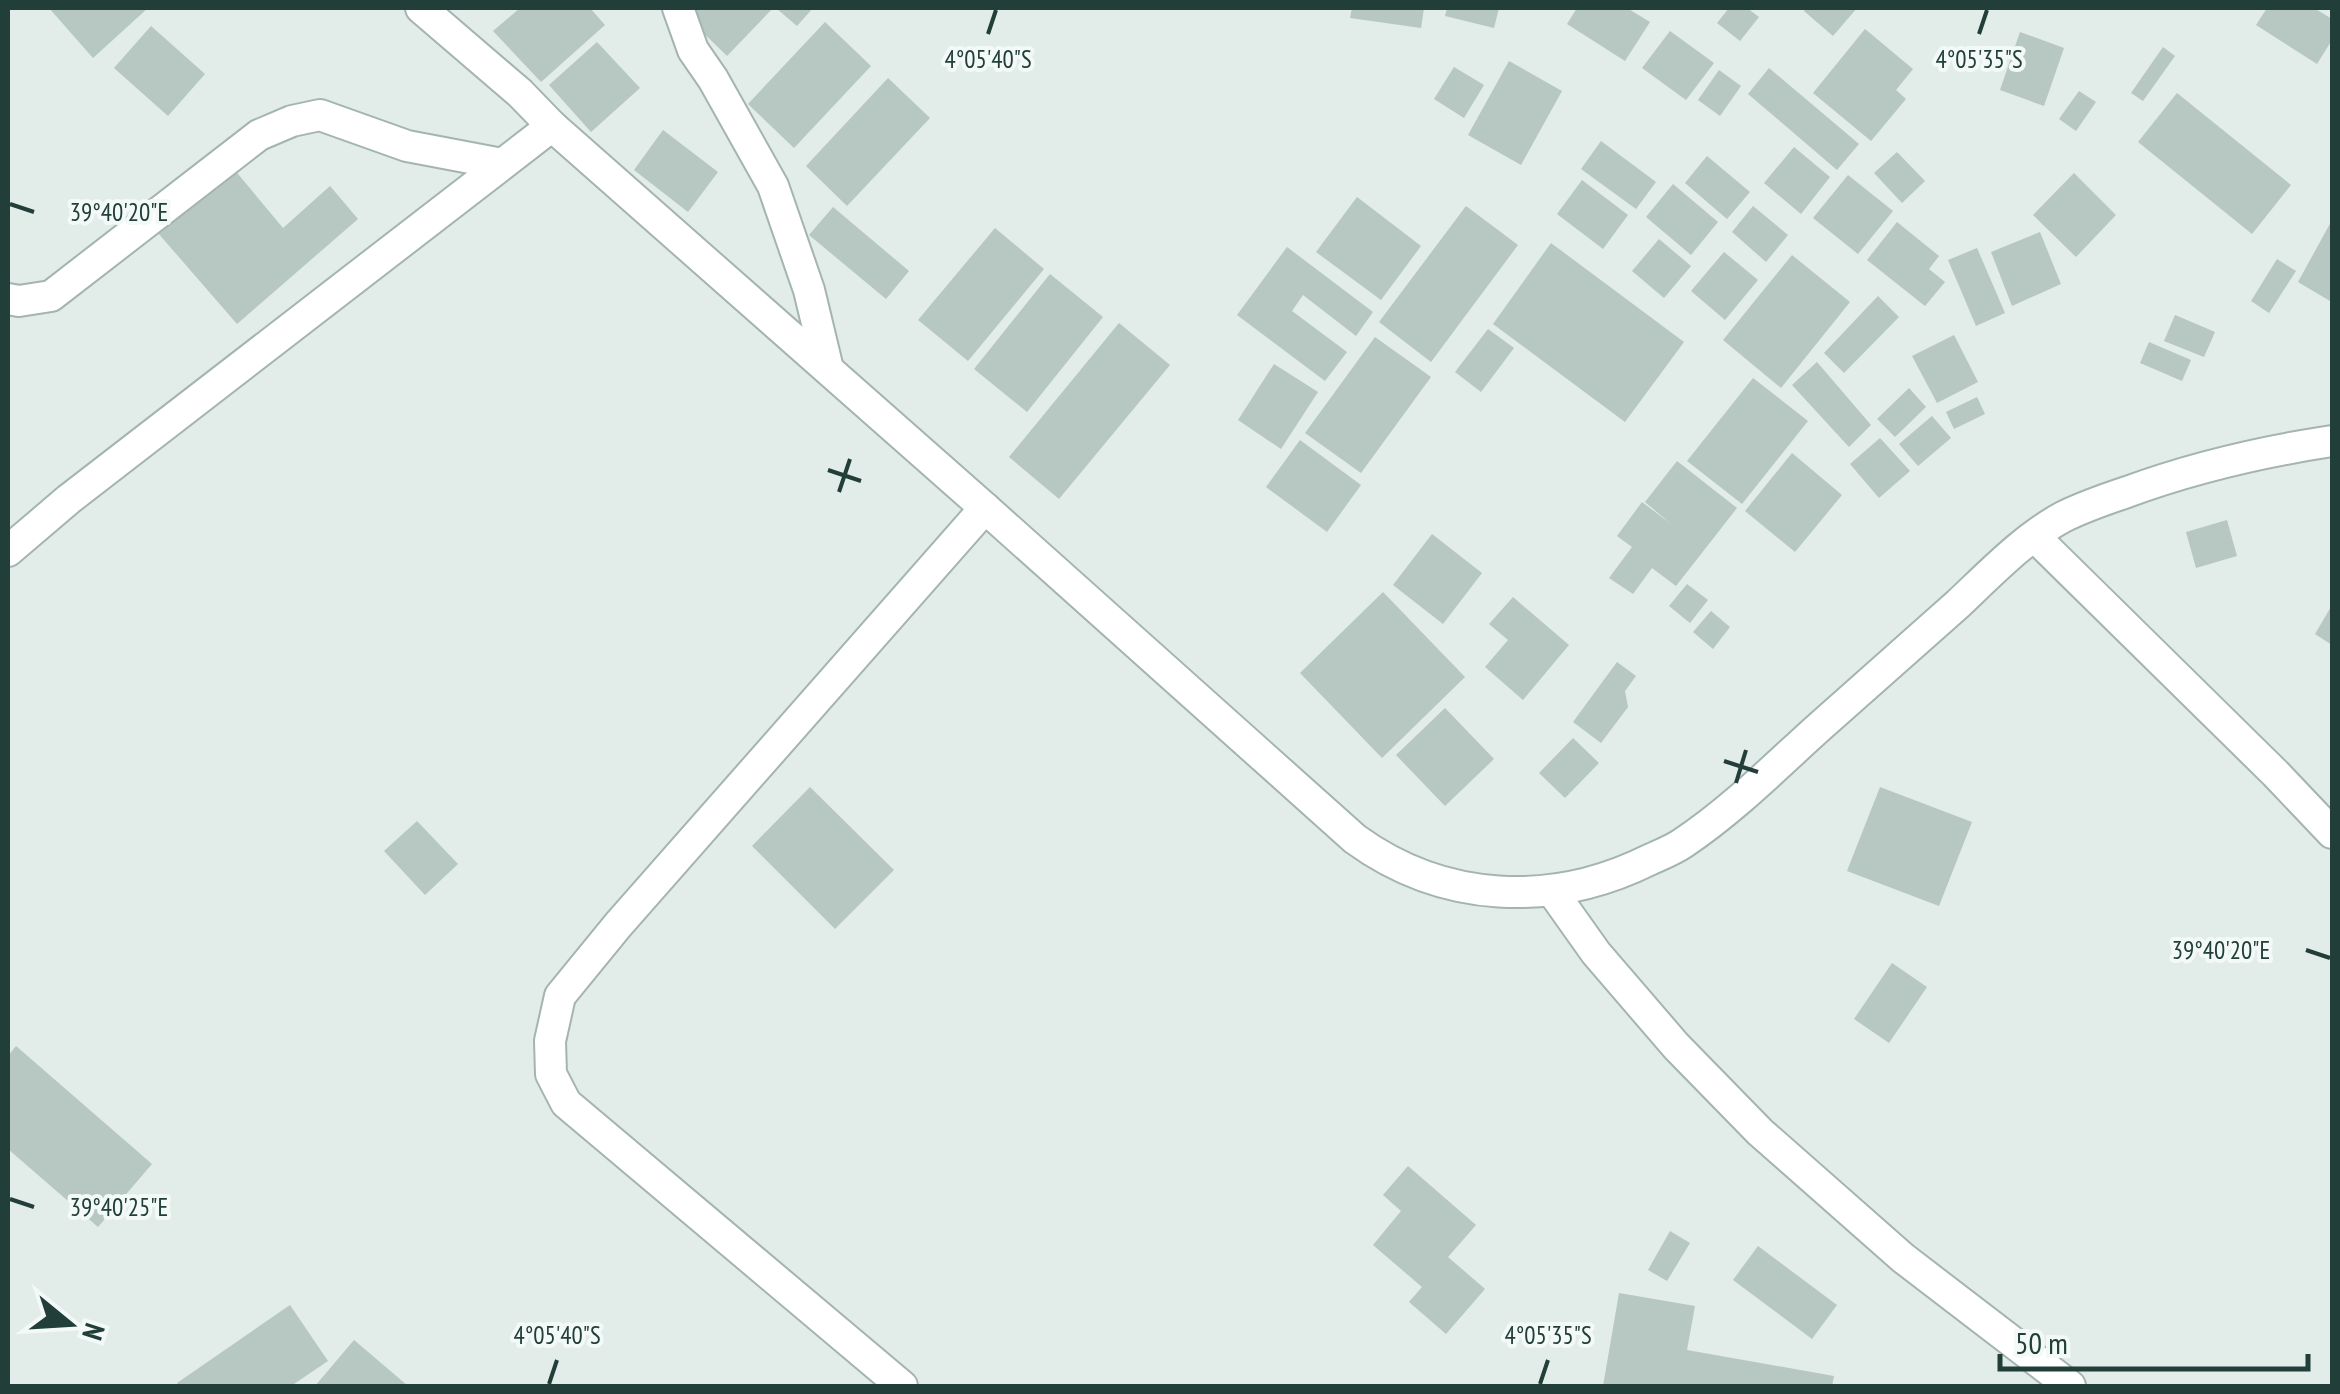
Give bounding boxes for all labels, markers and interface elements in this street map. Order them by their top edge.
text: 4°05'40"S [944,43,1032,75]
text: 4°05'35"S [1935,43,2023,75]
text: 39°40'20"E [70,196,168,228]
text: 39°40'20"E [2172,934,2270,966]
text: 39°40'25"E [70,1191,168,1223]
north arrow [20,1274,120,1374]
scale bar [2000,1309,2308,1371]
text: N [74,1319,114,1345]
text: 4°05'40"S [513,1319,601,1351]
text: 4°05'35"S [1504,1319,1592,1351]
text: 50 m [2015,1323,2068,1362]

